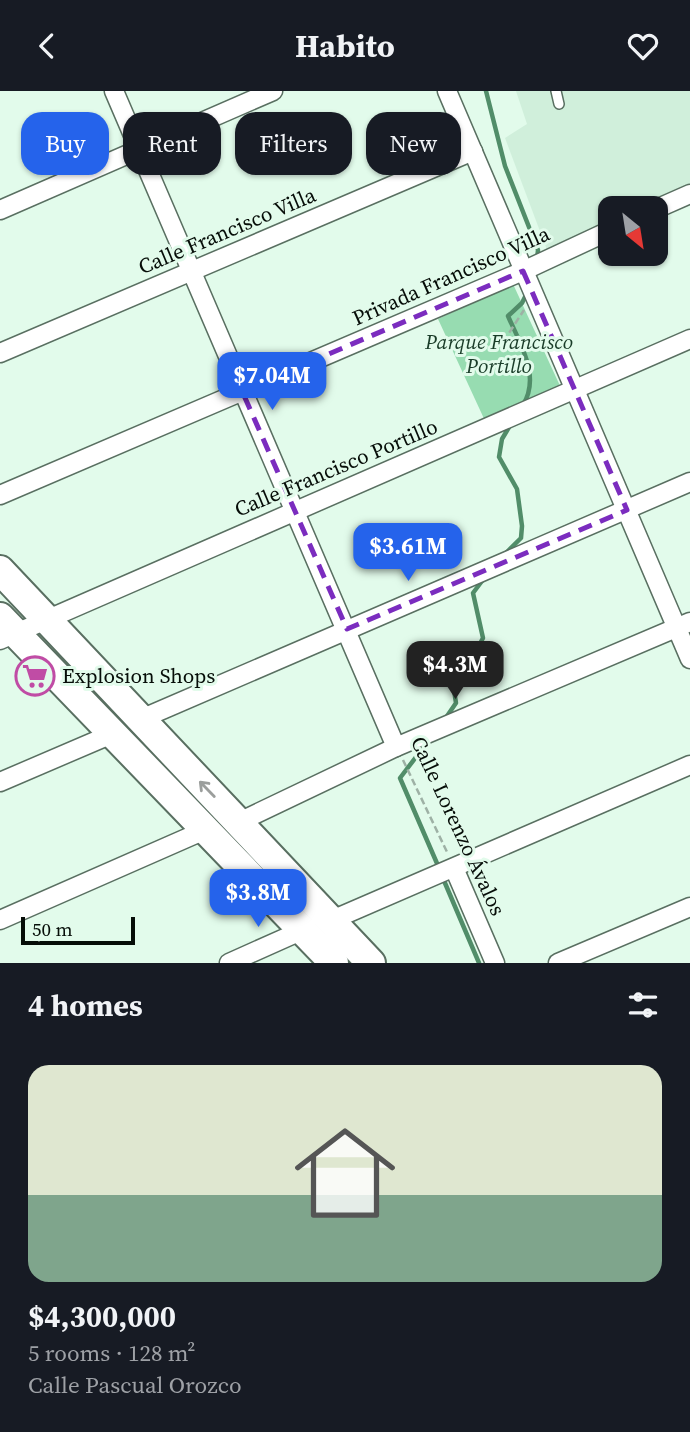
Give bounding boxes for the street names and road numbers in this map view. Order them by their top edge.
street label: Calle Francisco Villa [134,180,320,281]
street label: Privada Francisco Villa [347,219,554,332]
street label: Calle Francisco Portillo [230,412,442,523]
street label: Calle Lorenzo Ávalos [404,731,513,920]

